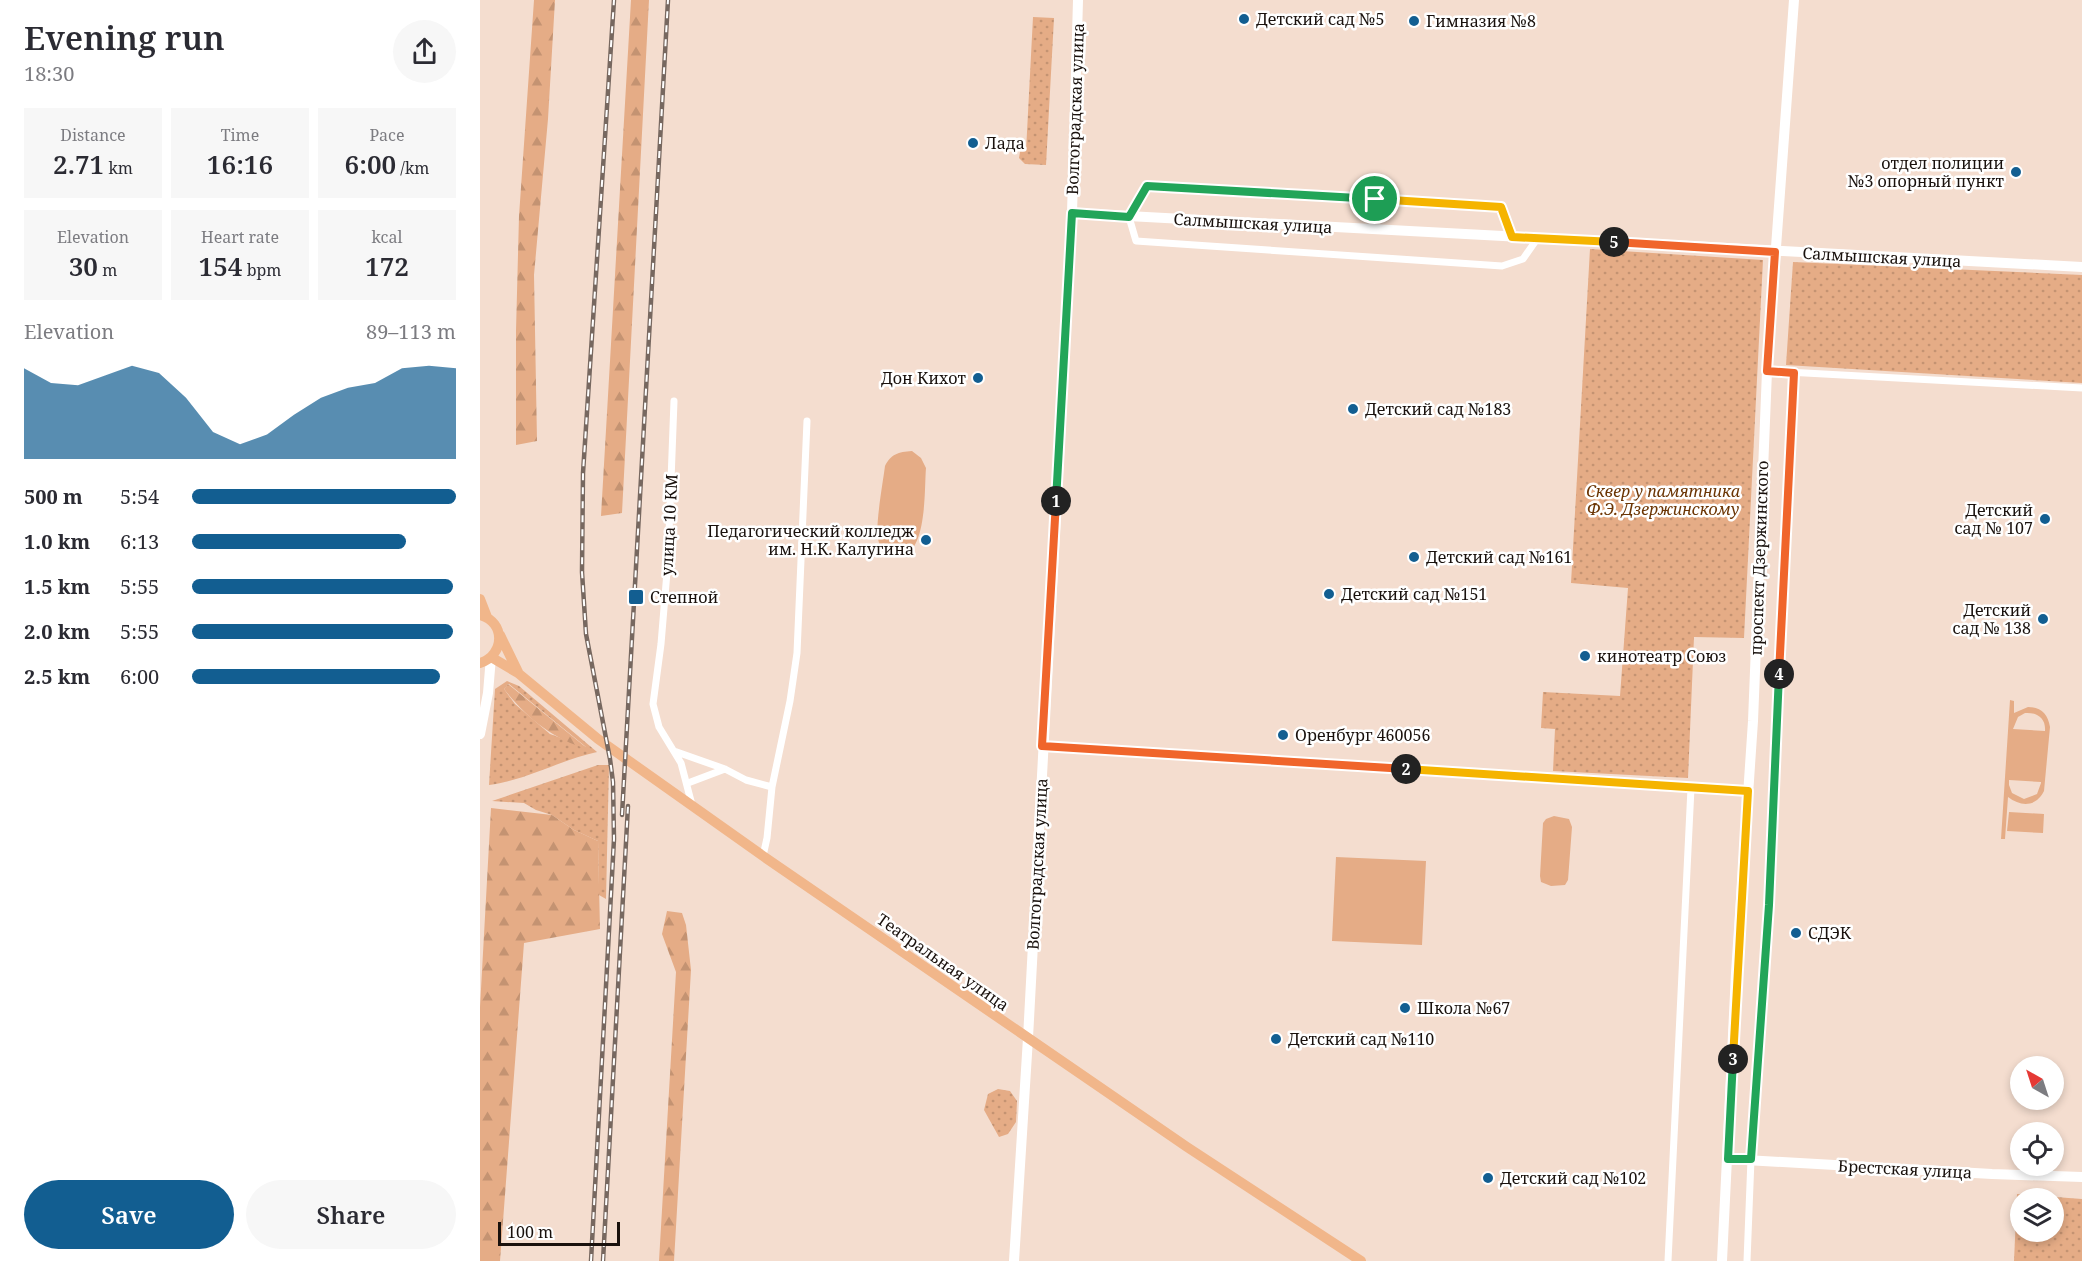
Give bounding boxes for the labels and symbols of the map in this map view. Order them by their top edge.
place label: Детский сад №5 [1256,8,1384,30]
place label: Гимназия №8 [1426,10,1536,32]
marker: Детский сад №5 [1237,12,1251,26]
marker: Гимназия №8 [1407,14,1421,28]
street label: Волгоградская улица [1061,23,1089,195]
place label: Лада [985,132,1025,154]
marker: Лада [966,136,980,150]
place label: отдел полиции №3 опорный пункт [1848,152,2005,192]
marker: отдел полиции №3 опорный пункт [2009,165,2023,179]
pin [1349,173,1400,224]
street label: Салмышская улица [1173,208,1333,238]
pin: 5 [1599,227,1629,257]
street label: Салмышская улица [1802,242,1962,272]
place label: Дон Кихот [881,367,967,389]
marker: Дон Кихот [971,371,985,385]
place label: Детский сад №183 [1365,398,1511,420]
marker: Детский сад №183 [1346,402,1360,416]
street label: проспект Дзержинского [1745,460,1773,656]
street label: улица 10 КМ [655,473,683,577]
park label: Сквер у памятника Ф.Э. Дзержинскому [1586,480,1740,520]
pin: 1 [1041,486,1071,516]
place label: Детский сад № 107 [1955,499,2033,539]
marker: Детский сад № 107 [2038,512,2052,526]
place label: Педагогический колледж им. Н.К. Калугина [707,520,914,560]
marker: Педагогический колледж им. Н.К. Калугина [919,533,933,547]
place label: Детский сад №161 [1426,546,1572,568]
marker: Детский сад №161 [1407,550,1421,564]
place label: Детский сад №151 [1341,583,1487,605]
place label: Степной [650,586,718,608]
marker: Детский сад №151 [1322,587,1336,601]
marker: Степной [627,588,645,606]
place label: Детский сад № 138 [1953,599,2031,639]
marker: Детский сад № 138 [2036,612,2050,626]
place label: кинотеатр Союз [1597,645,1726,667]
marker: кинотеатр Союз [1578,649,1592,663]
pin: 4 [1764,659,1794,689]
place label: Оренбург 460056 [1295,724,1430,746]
marker: Оренбург 460056 [1276,728,1290,742]
pin: 2 [1391,754,1421,784]
street label: Волгоградская улица [1022,777,1052,951]
street label: Театральная улица [873,908,1013,1016]
place label: СДЭК [1808,922,1852,944]
marker: СДЭК [1789,926,1803,940]
place label: Школа №67 [1417,997,1510,1019]
marker: Школа №67 [1398,1001,1412,1015]
place label: Детский сад №110 [1288,1028,1434,1050]
marker: Детский сад №110 [1269,1032,1283,1046]
pin: 3 [1718,1044,1748,1074]
north arrow [2010,1056,2064,1110]
street label: Брестская улица [1837,1154,1973,1184]
place label: Детский сад №102 [1500,1167,1646,1189]
marker: Детский сад №102 [1481,1171,1495,1185]
scale bar [498,1219,620,1246]

